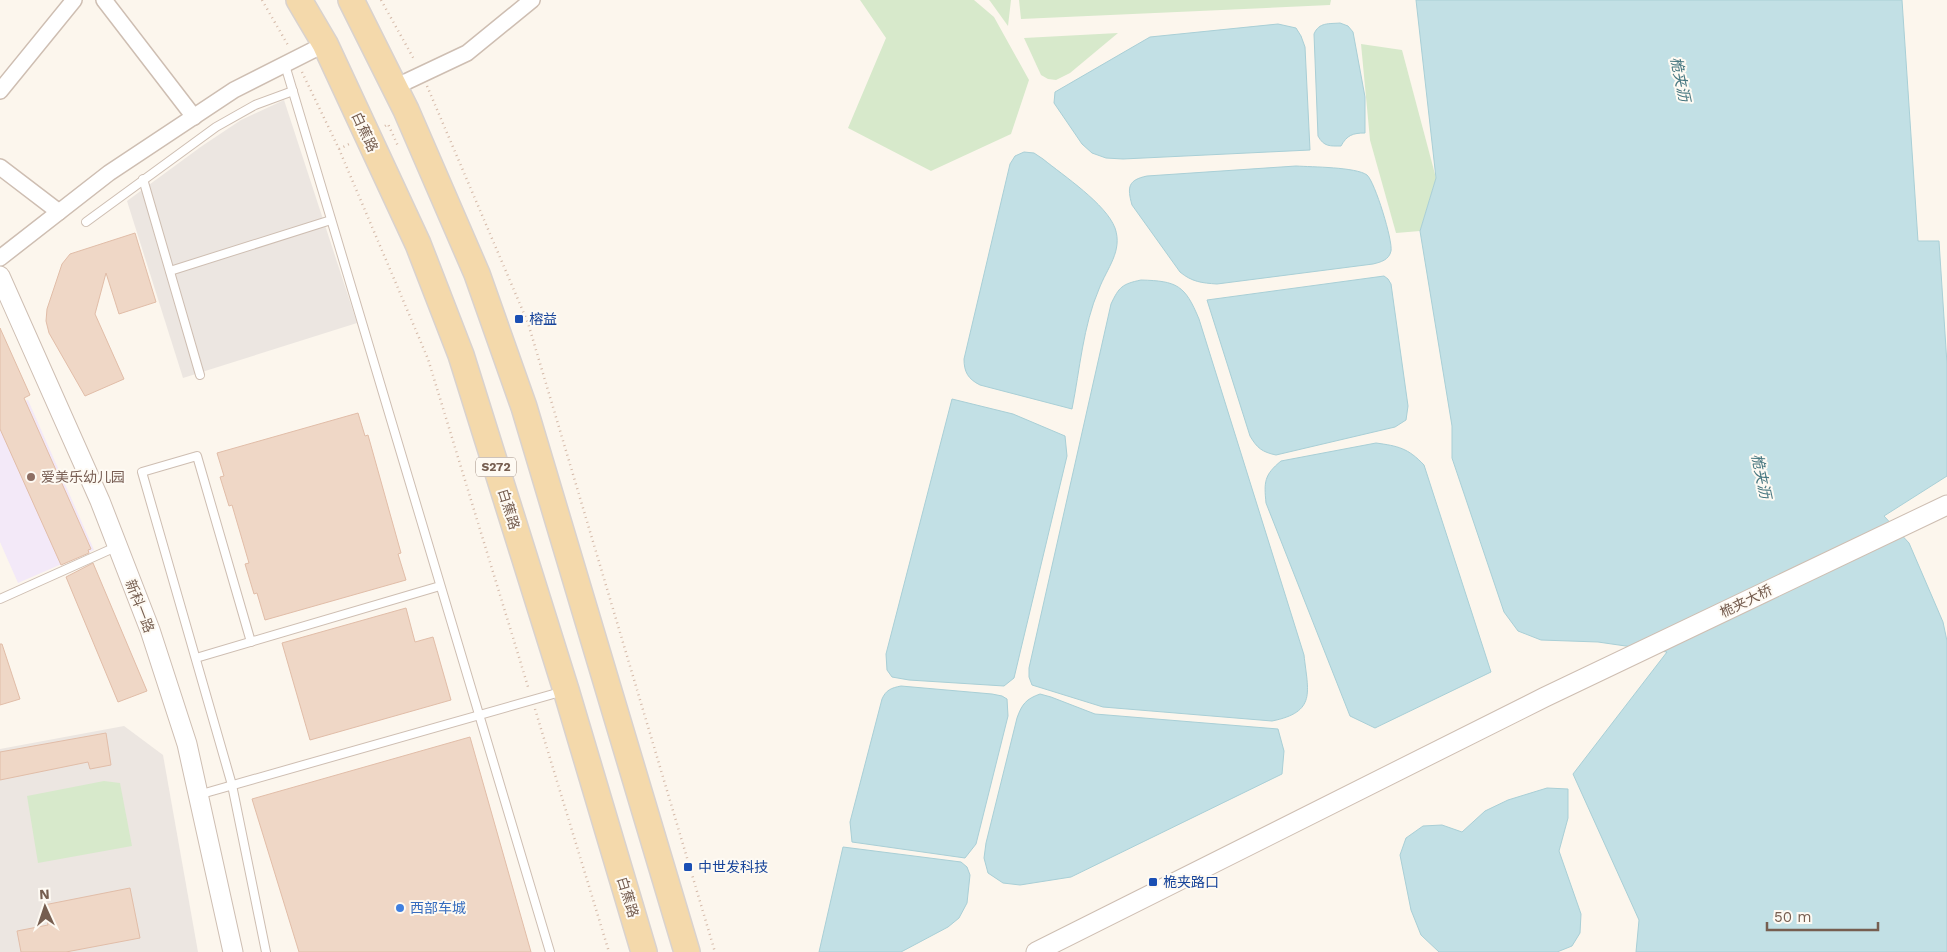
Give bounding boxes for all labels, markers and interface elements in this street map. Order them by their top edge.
water label: 桅夹沥 [1667,55,1694,106]
street label: 白蕉路 [349,110,381,154]
place label: 榕益 [529,311,557,327]
marker: 榕益 [513,313,525,325]
water label: 桅夹沥 [1748,452,1775,503]
road number: S272 [476,458,516,477]
place label: 爱美乐幼儿园 [41,469,125,485]
marker: 爱美乐幼儿园 [25,471,37,483]
street label: 白蕉路 [495,487,523,531]
street label: 新科一路 [122,577,158,635]
street label: 桅夹大桥 [1717,582,1775,620]
place label: 中世发科技 [698,859,768,875]
marker: 中世发科技 [682,861,694,873]
place label: 桅夹路口 [1163,874,1219,890]
street label: 白蕉路 [614,875,642,919]
marker: 桅夹路口 [1147,876,1159,888]
north arrow [20,882,70,932]
text: N [39,886,50,902]
place label: 西部车城 [410,900,466,916]
scale bar [1767,900,1878,932]
marker: 西部车城 [394,902,406,914]
text: 50 m [1774,908,1811,926]

